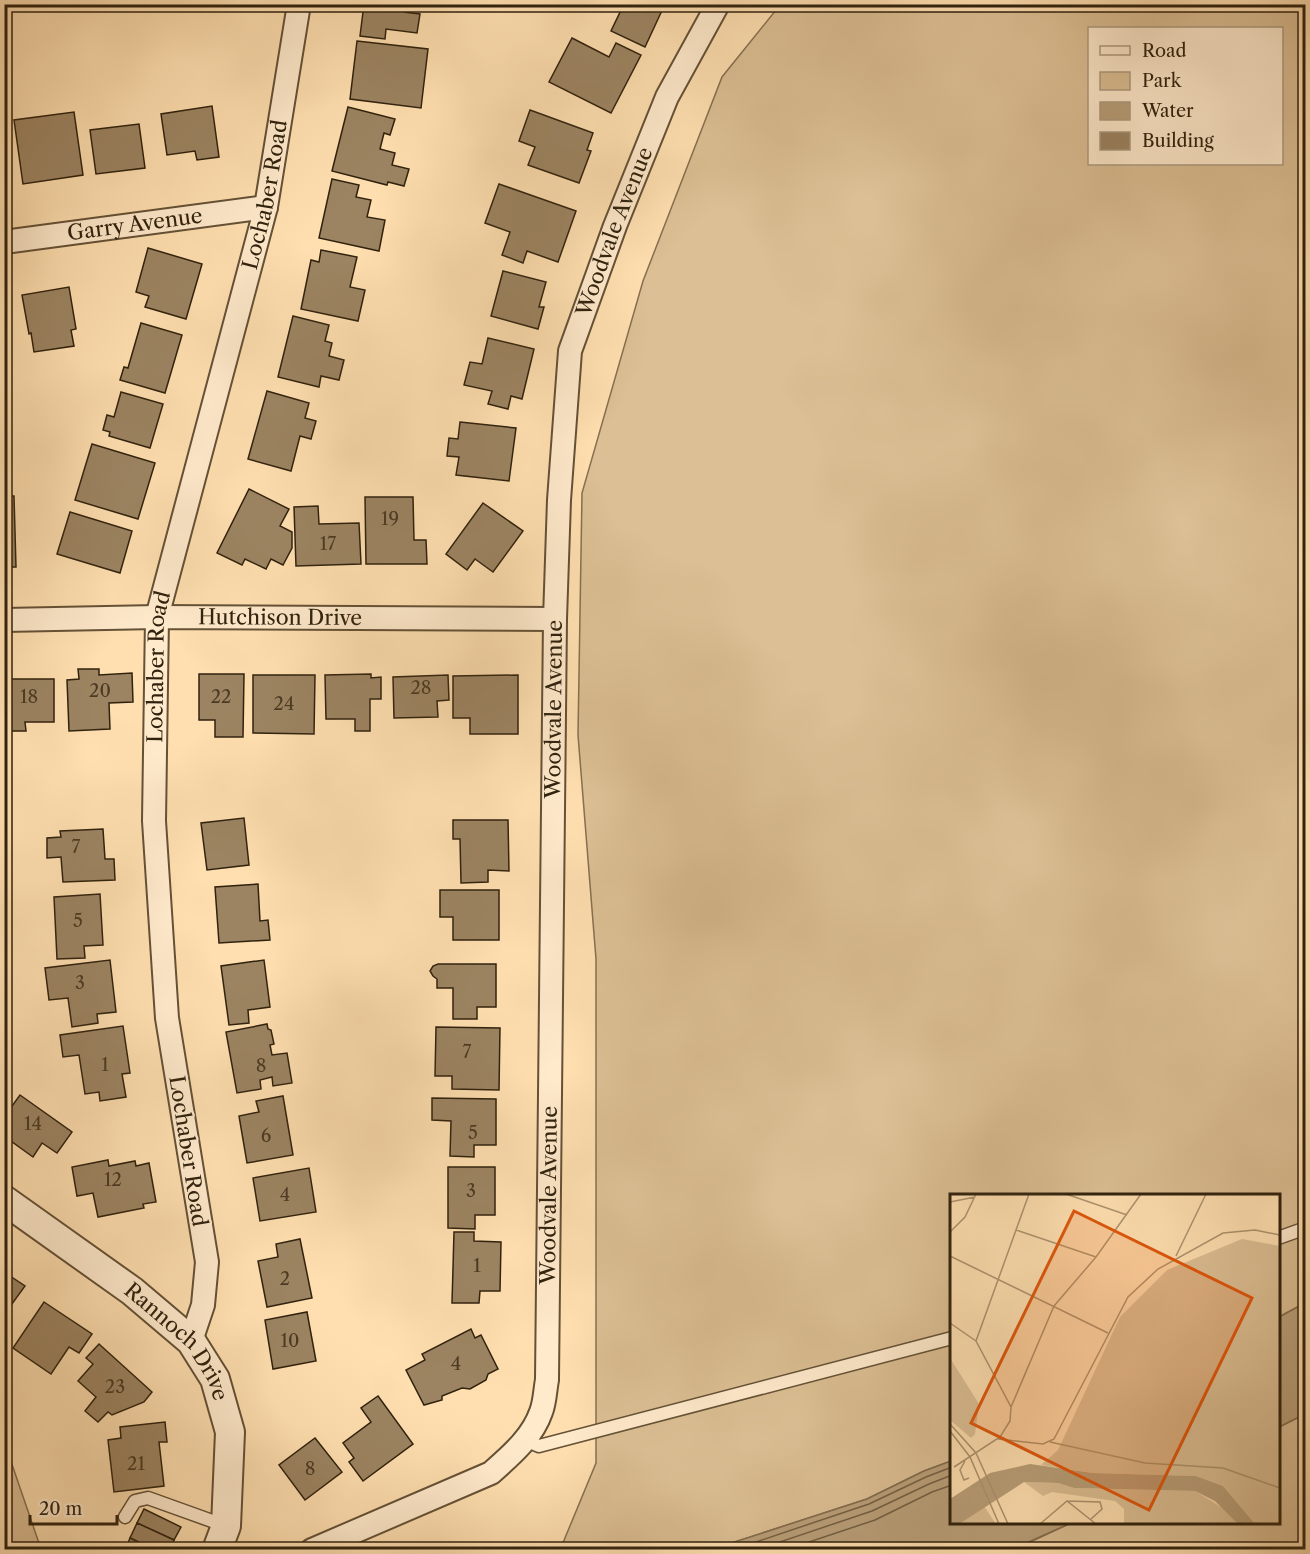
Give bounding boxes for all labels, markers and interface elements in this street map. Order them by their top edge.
legend [1088,27,1283,165]
text: Road [1142,40,1187,62]
text: Park [1142,70,1183,92]
text: Water [1141,100,1194,122]
street label: Lochaber Road [237,118,292,272]
text: Building [1142,130,1214,152]
street label: Woodvale Avenue [570,143,657,320]
street label: Garry Avenue [66,203,204,245]
house number: 19 [381,508,399,530]
house number: 17 [320,533,336,555]
street label: Lochaber Road [142,588,175,743]
street label: Hutchison Drive [198,604,362,630]
street label: Woodvale Avenue [540,620,567,800]
house number: 28 [410,677,432,699]
house number: 20 [89,680,111,702]
house number: 18 [20,686,38,708]
house number: 22 [211,686,231,708]
house number: 24 [274,693,294,715]
house number: 7 [72,836,81,858]
house number: 5 [73,910,83,932]
house number: 3 [75,972,85,994]
house number: 7 [463,1041,472,1063]
house number: 1 [101,1054,109,1076]
house number: 8 [256,1055,266,1077]
street label: Lochaber Road [164,1074,213,1228]
street label: Woodvale Avenue [535,1106,562,1286]
house number: 14 [24,1113,42,1135]
house number: 5 [468,1122,478,1144]
house number: 6 [261,1125,271,1147]
house number: 12 [104,1169,122,1191]
house number: 3 [466,1180,476,1202]
house number: 4 [280,1184,290,1206]
inset map [950,1194,1280,1524]
house number: 1 [473,1255,481,1277]
house number: 2 [280,1268,290,1290]
street label: Rannoch Drive [120,1277,233,1403]
house number: 10 [281,1330,299,1352]
house number: 4 [451,1353,461,1375]
house number: 23 [105,1376,125,1398]
house number: 21 [127,1453,145,1475]
house number: 8 [305,1458,315,1480]
scale bar [30,1488,117,1526]
text: 20 m [39,1498,83,1520]

